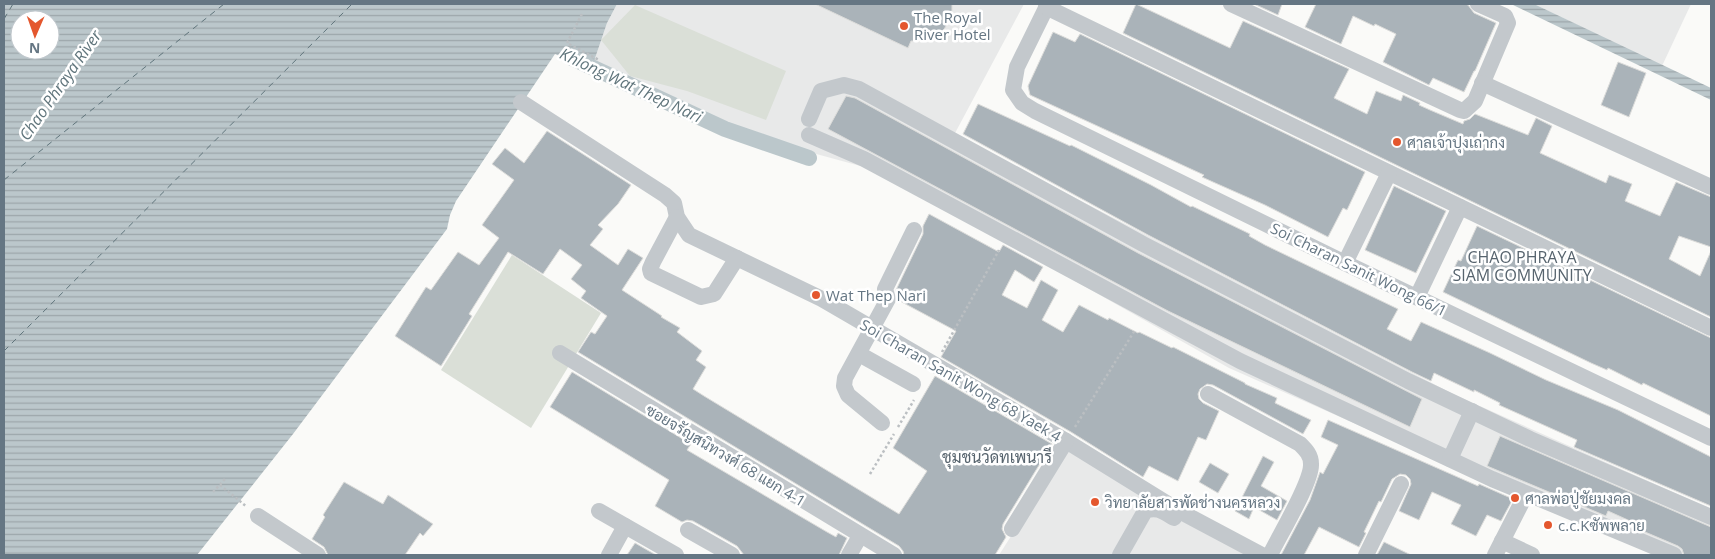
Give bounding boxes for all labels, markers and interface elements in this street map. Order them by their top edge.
place label: The Royal River Hotel [914,7,991,44]
north arrow [10,10,60,60]
marker: The Royal River Hotel [898,20,910,32]
water label: Chao Phraya River [14,25,107,145]
text: N [29,39,41,58]
water label: Khlong Wat Thep Nari [556,42,706,128]
place label: ศาลเจ้าปุงเถ่ากง [1407,132,1505,154]
marker: ศาลเจ้าปุงเถ่ากง [1391,136,1403,148]
street label: Soi Charan Sanit Wong 66/1 [1268,218,1450,320]
district label: CHAO PHRAYA SIAM COMMUNITY [1452,246,1592,286]
place label: Wat Thep Nari [826,285,926,305]
marker: Wat Thep Nari [810,289,822,301]
street label: Soi Charan Sanit Wong 68 Yaek 4 [857,314,1065,446]
street label: ซอยจรัญสนิทวงศ์ 68 แยก 4-1 [642,399,810,511]
district label: ชุมชนวัดทเพนารี [942,446,1052,469]
place label: ศาลพ่อปู่ชัยมงคล [1525,488,1631,509]
place label: วิทยาลัยสารพัดช่างนครหลวง [1105,492,1280,512]
marker: ศาลพ่อปู่ชัยมงคล [1509,492,1521,504]
marker: วิทยาลัยสารพัดช่างนครหลวง [1089,496,1101,508]
place label: c.c.Kซัพพลาย [1558,515,1645,535]
marker: c.c.Kซัพพลาย [1542,519,1554,531]

